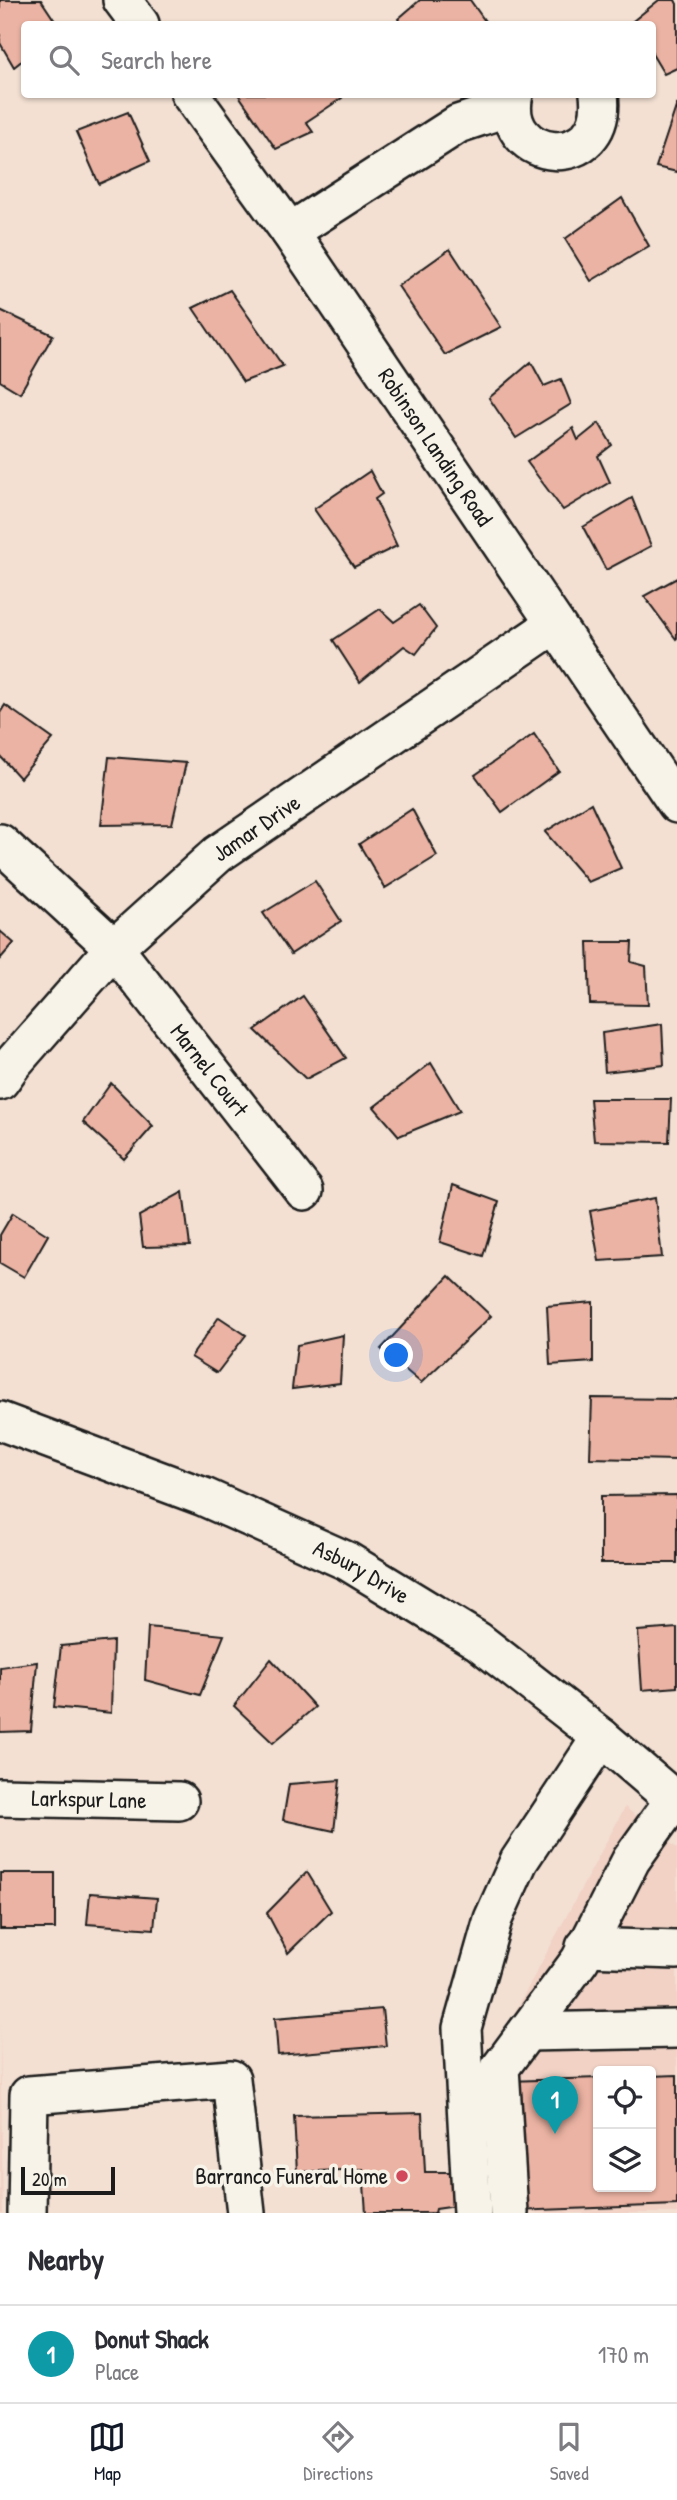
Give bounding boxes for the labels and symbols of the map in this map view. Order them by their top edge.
street label: Robinson Landing Road [371,362,500,532]
street label: Jamar Drive [206,786,306,868]
street label: Marnel Court [164,1017,257,1124]
your location [379,1338,413,1372]
street label: Asbury Drive [309,1532,416,1611]
street label: Larkspur Lane [31,1782,147,1815]
pin: 1 [532,2076,578,2134]
place label: Barranco Funeral Home [195,2160,388,2191]
scale bar [21,2164,116,2196]
marker: Barranco Funeral Home [394,2168,410,2184]

